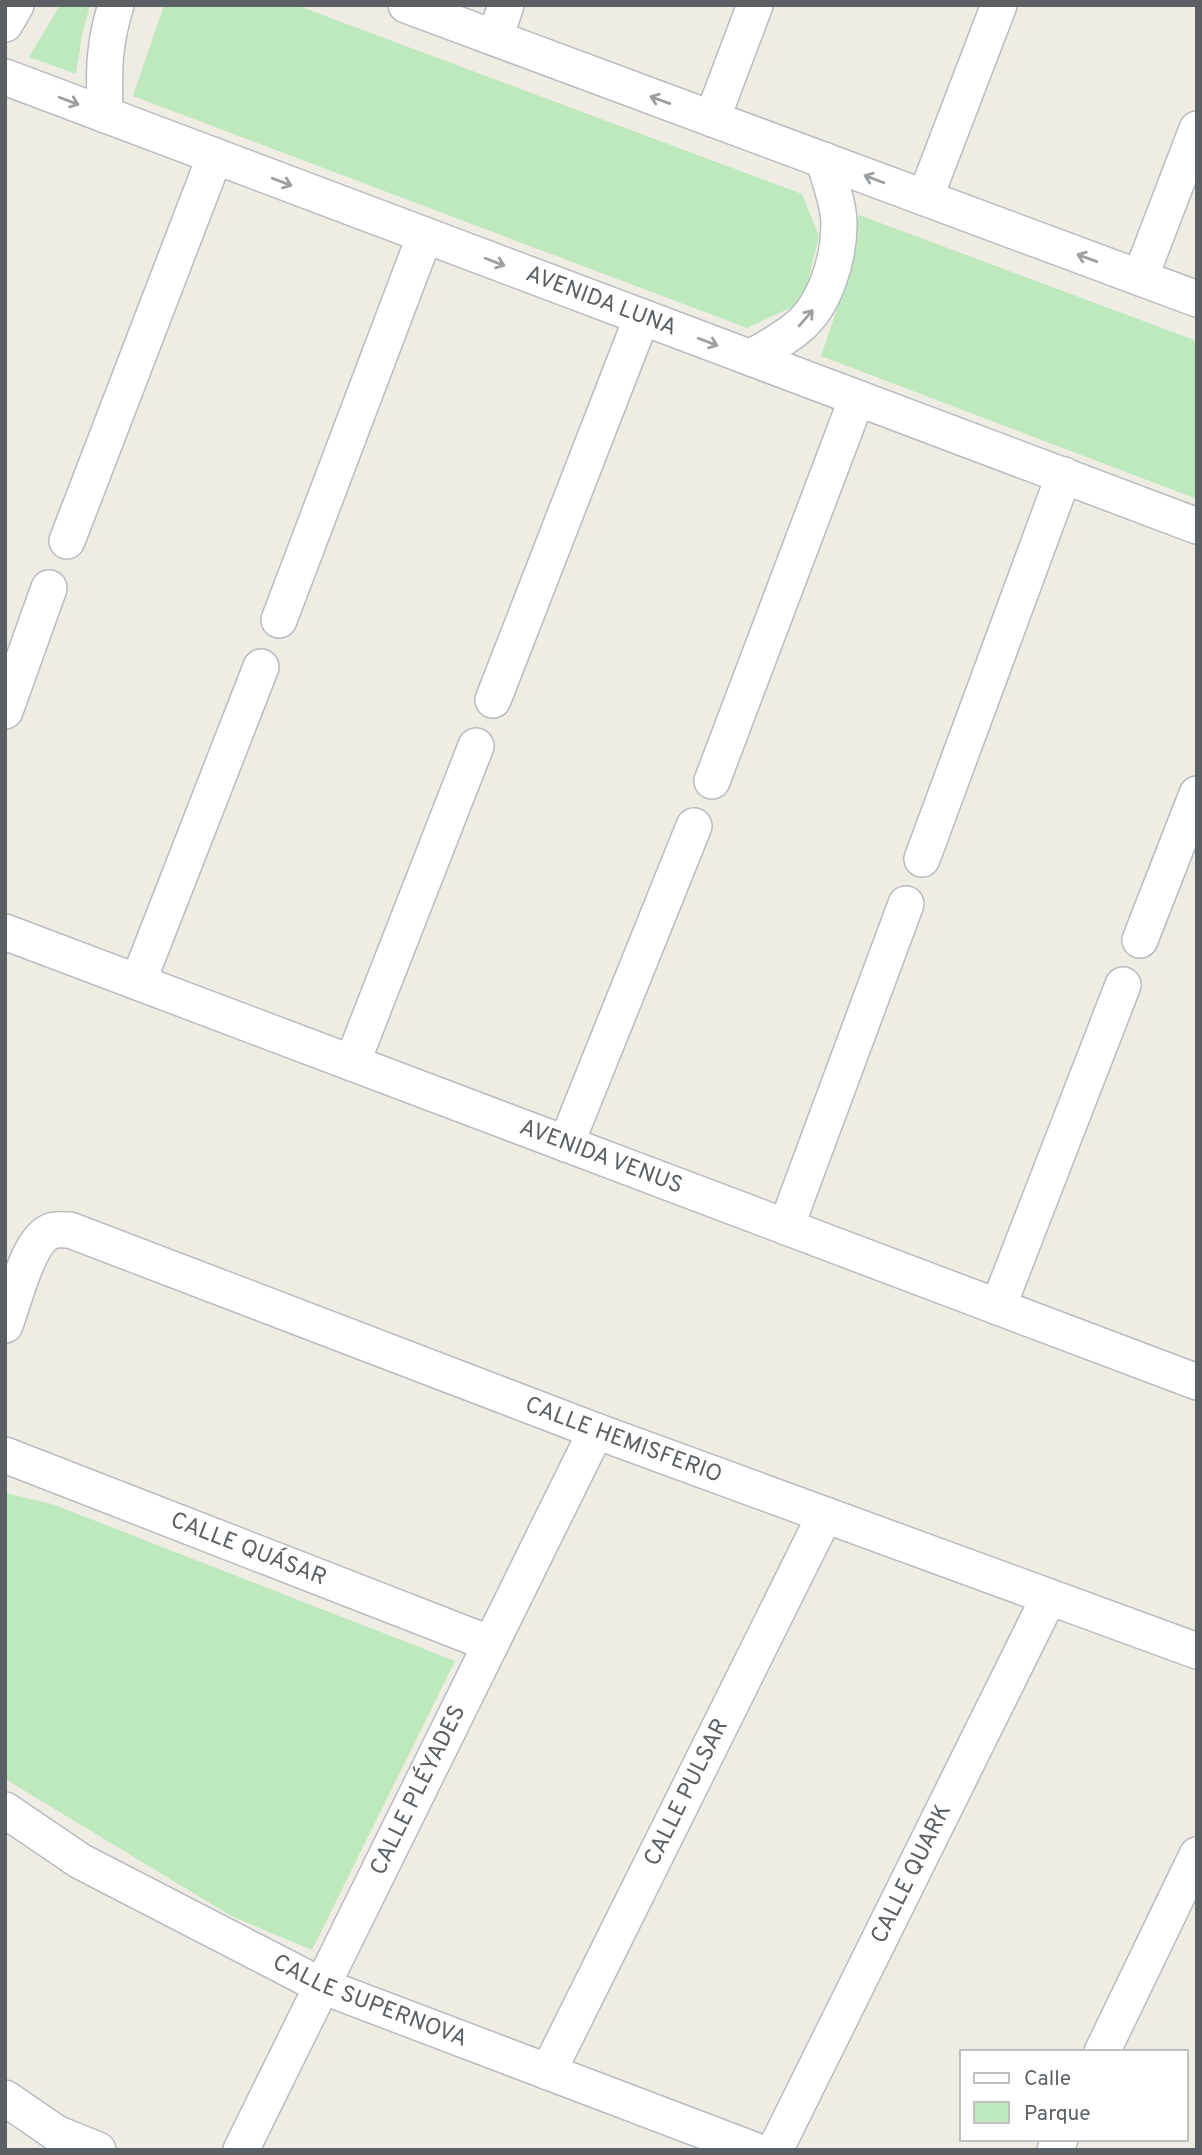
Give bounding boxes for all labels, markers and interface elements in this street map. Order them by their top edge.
one-way arrow [650,93,672,105]
one-way arrow [58,96,80,109]
one-way arrow [863,172,885,184]
one-way arrow [271,176,293,189]
one-way arrow [1076,251,1098,264]
one-way arrow [484,256,505,269]
street label: AVENIDA LUNA [522,260,681,343]
one-way arrow [798,309,814,327]
one-way arrow [697,336,718,349]
street label: AVENIDA VENUS [515,1113,687,1201]
street label: CALLE HEMISFERIO [521,1391,726,1490]
street label: CALLE QUÁSAR [166,1506,330,1593]
street label: CALLE PLÉYADES [364,1701,473,1880]
street label: CALLE PULSAR [638,1714,736,1871]
street label: CALLE QUARK [865,1800,958,1949]
street label: CALLE SUPERNOVA [267,1948,471,2054]
legend [960,2050,1188,2141]
text: Calle [1024,2066,1071,2093]
text: Parque [1024,2101,1091,2128]

